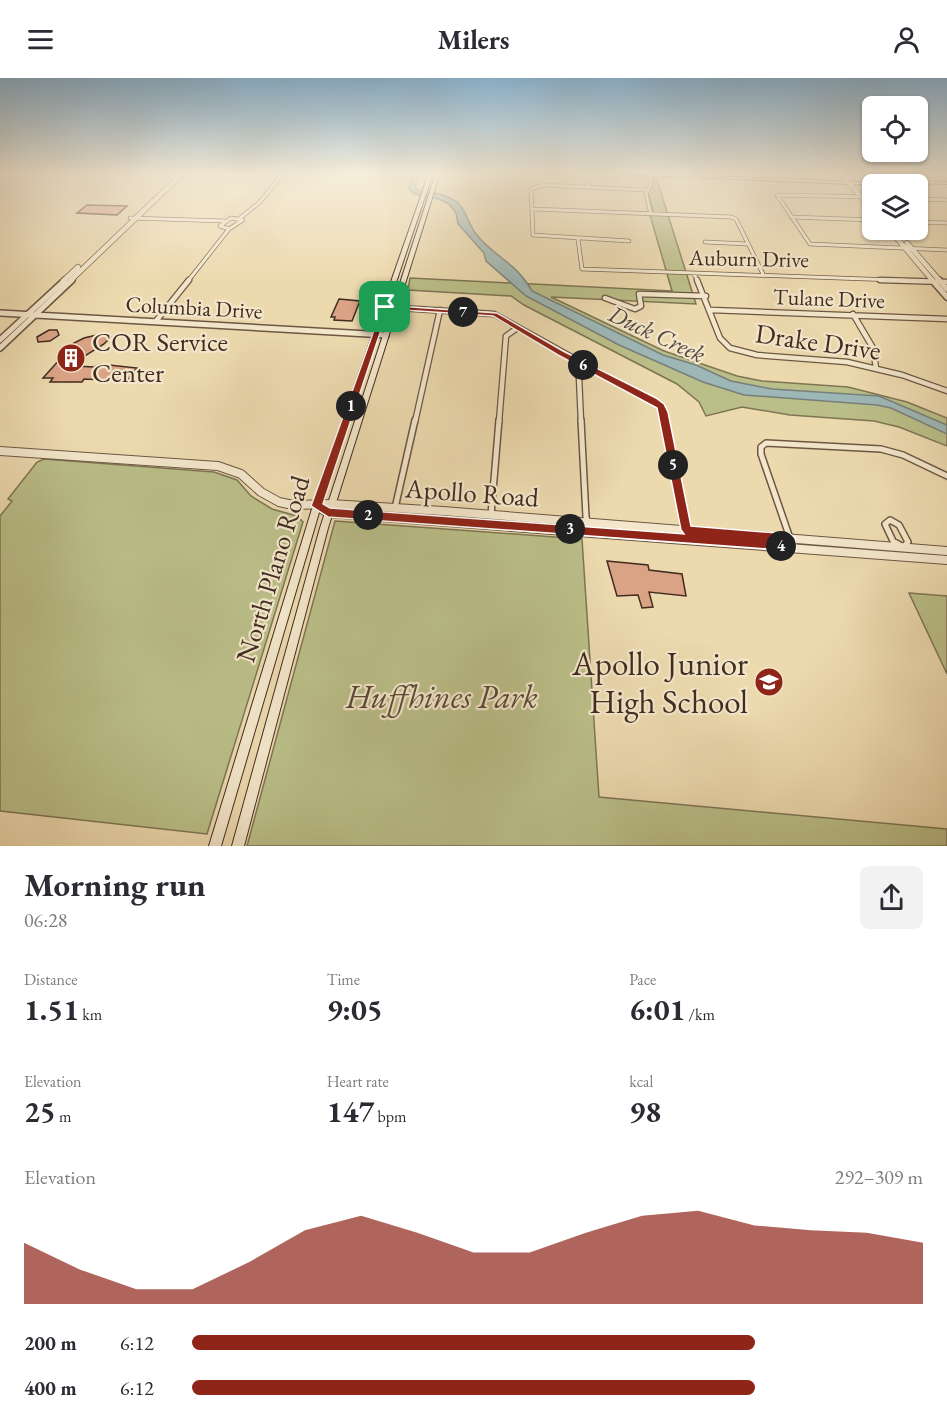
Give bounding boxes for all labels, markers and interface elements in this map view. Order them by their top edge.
text: Milers [437,22,510,57]
icon: menu [24,23,57,56]
icon: person [890,23,923,56]
map controls [862,96,928,240]
button: locate [862,96,928,162]
button: layers [862,174,928,240]
street label: Auburn Drive [688,243,810,274]
pin [359,281,410,332]
street label: Tulane Drive [773,282,886,315]
street label: Columbia Drive [125,289,264,326]
icon: arrive [368,290,401,323]
pin: 7 [448,297,478,327]
water label: Duck Creek [603,297,711,369]
text: 7 [459,301,467,322]
street label: Drake Drive [753,315,883,368]
place label: COR Service Center [92,324,228,390]
building icon: COR Service Center [55,342,87,374]
pin: 6 [568,350,598,380]
text: 6 [579,354,587,375]
pin: 1 [336,391,366,421]
text: 1 [347,395,355,416]
pin: 5 [658,450,688,480]
text: 5 [669,454,677,475]
street label: Apollo Road [403,470,540,515]
street label: North Plano Road [228,471,318,666]
pin: 2 [353,500,383,530]
text: 2 [364,504,372,525]
pin: 3 [555,514,585,544]
text: 3 [566,518,574,539]
pin: 4 [766,531,796,561]
text: 4 [777,535,785,556]
place label: Apollo Junior High School [571,642,748,723]
school or university icon: Apollo Junior High School [753,666,785,698]
park label: Huffhines Park [345,675,538,718]
text: Morning run [24,863,206,906]
button: share [860,866,923,929]
text: 06:28 [24,907,67,933]
text: Distance [24,969,77,990]
text: Time [327,969,360,990]
text: Pace [629,969,656,990]
text: 1.51 [24,990,79,1029]
text: 9:05 [327,990,383,1029]
text: 6:01 [629,990,685,1029]
text: km [79,1004,102,1025]
text: /km [685,1004,715,1025]
text: Elevation [24,1071,82,1092]
text: Heart rate [327,1071,389,1092]
text: kcal [629,1071,653,1092]
text: 25 [24,1092,56,1131]
text: 147 [327,1092,374,1131]
text: 98 [629,1092,661,1131]
text: m [56,1106,71,1127]
text: bpm [374,1106,406,1127]
text: Elevation [24,1164,96,1190]
text: 292–309 m [835,1164,923,1190]
text: 200 m [24,1330,77,1356]
text: 6:12 [120,1330,154,1356]
text: 400 m [24,1375,77,1401]
text: 6:12 [120,1375,154,1401]

